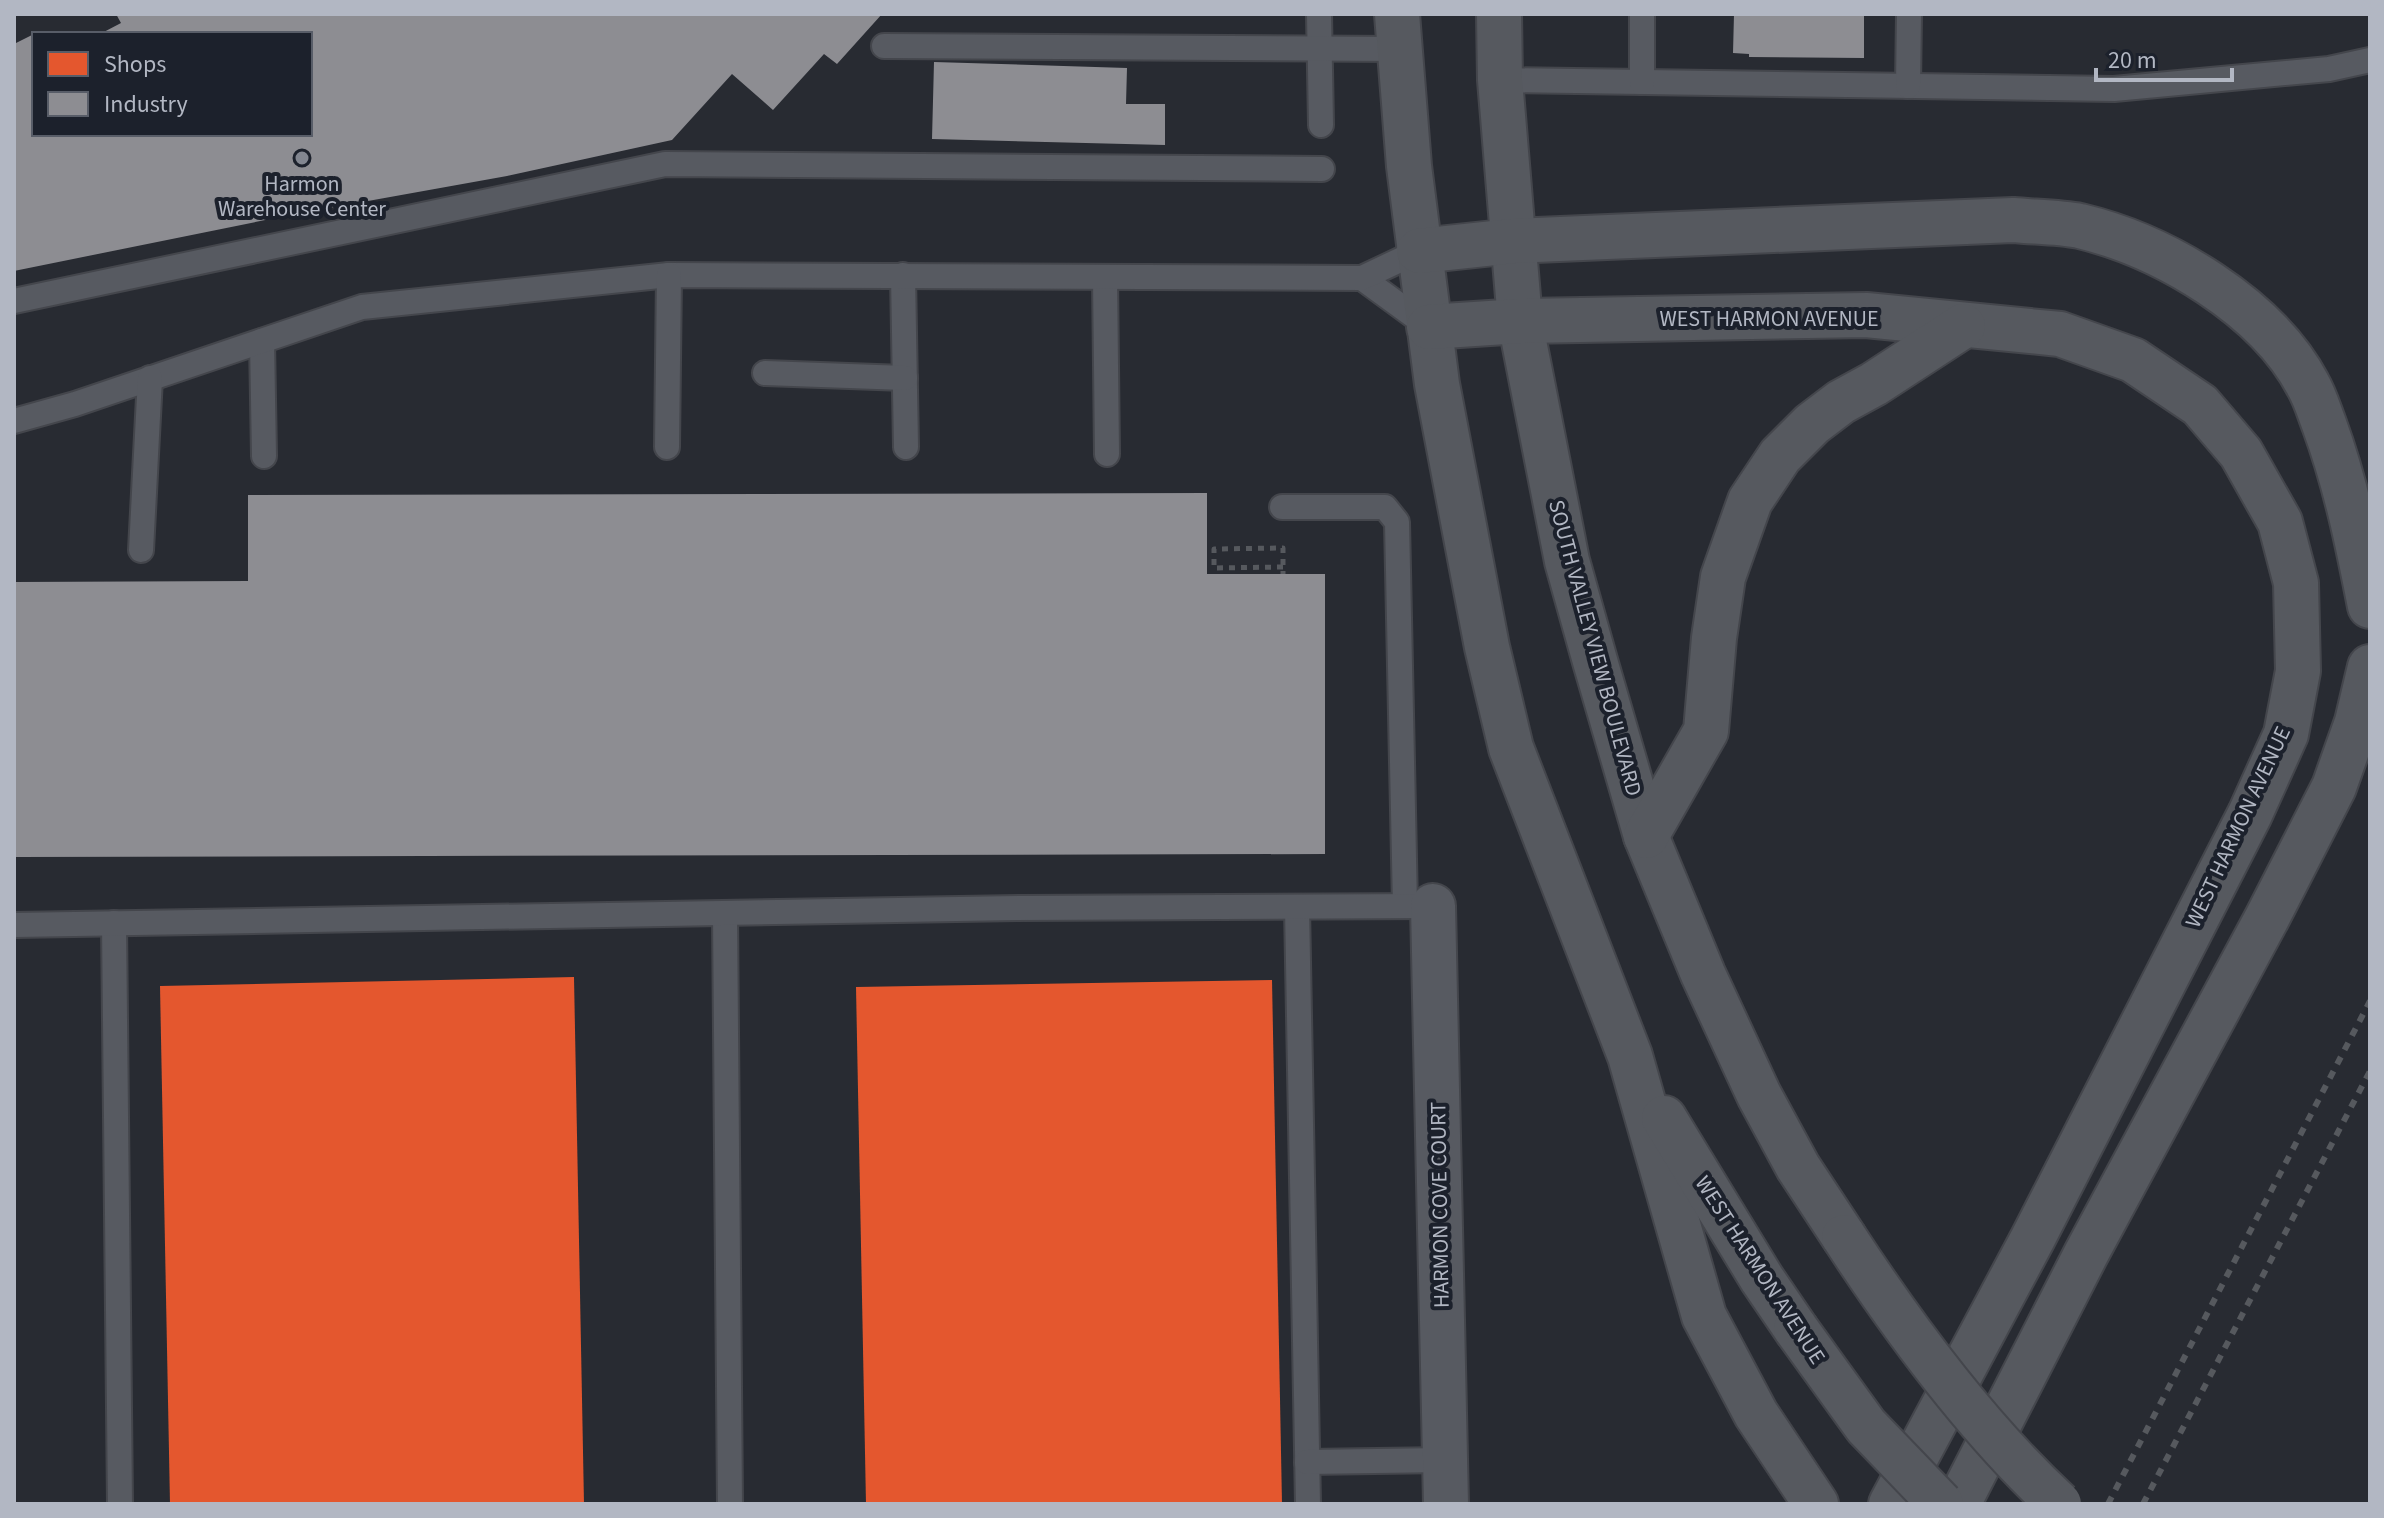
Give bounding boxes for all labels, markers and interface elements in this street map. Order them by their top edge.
legend [32,32,312,136]
scale bar [2096,32,2232,82]
text: 20 m [2108,43,2157,78]
text: Shops [104,47,166,82]
text: Industry [104,87,188,122]
marker: Harmon Warehouse Center [293,149,311,167]
place label: Harmon Warehouse Center [218,168,386,225]
street label: WEST HARMON AVENUE [1659,303,1879,335]
street label: SOUTH VALLEY VIEW BOULEVARD [1540,496,1650,800]
street label: WEST HARMON AVENUE [2177,721,2299,933]
street label: HARMON COVE COURT [1422,1101,1458,1308]
street label: WEST HARMON AVENUE [1687,1169,1833,1371]

